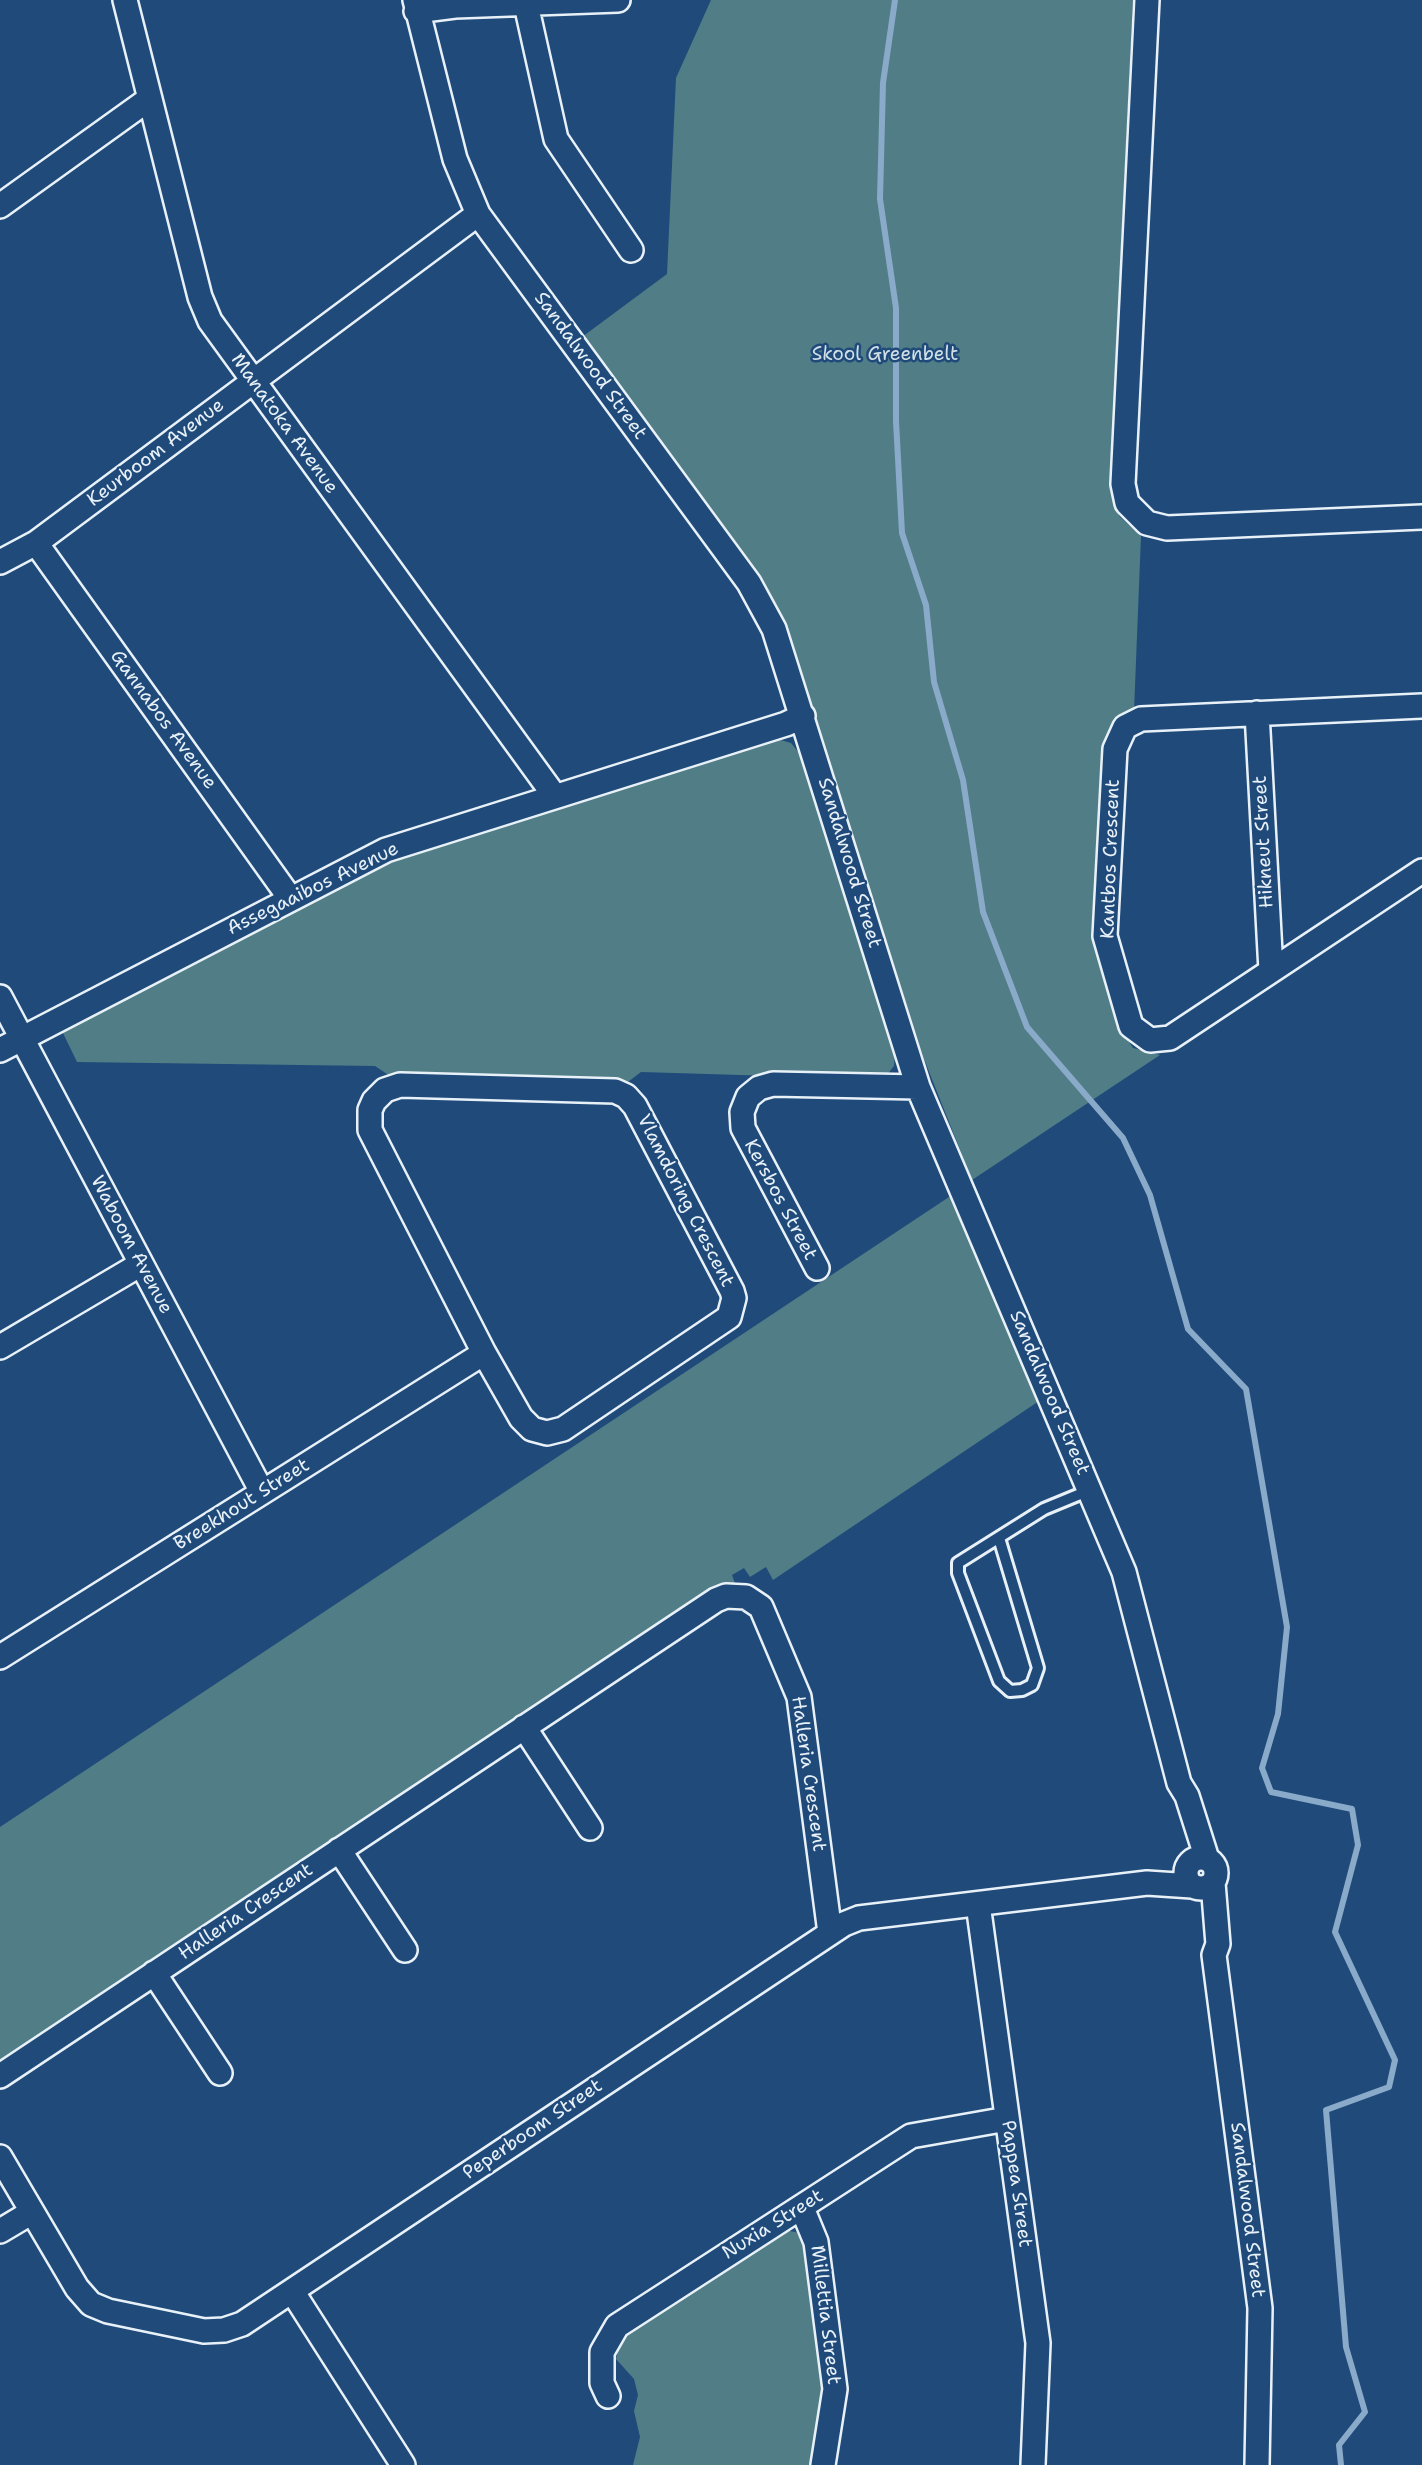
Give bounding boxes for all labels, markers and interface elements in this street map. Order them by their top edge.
street label: Sandalwood Street [529,288,651,444]
park label: Skool Greenbelt [812,344,958,366]
street label: Manatoka Avenue [225,349,343,499]
street label: Keurboom Avenue [83,394,229,512]
street label: Gannabos Avenue [105,646,221,794]
street label: Sandalwood Street [812,775,886,951]
street label: Hikneut Street [1249,775,1279,909]
street label: Kantbos Crescent [1097,779,1125,939]
street label: Assegaaibos Avenue [224,838,402,940]
street label: Vlamdoring Crescent [632,1111,738,1291]
street label: Kersbos Street [739,1136,821,1264]
street label: Waboom Avenue [85,1172,177,1318]
street label: Sandalwood Street [1004,1307,1094,1479]
street label: Breekhout Street [170,1454,314,1556]
street label: Halleria Crescent [786,1695,830,1853]
street label: Halleria Crescent [175,1859,317,1965]
street label: Peperboom Street [459,2075,607,2185]
street label: Pappea Street [996,2119,1036,2249]
street label: Sandalwood Street [1225,2121,1269,2299]
street label: Nuxia Street [718,2185,828,2265]
street label: Millettia Street [805,2244,845,2386]

